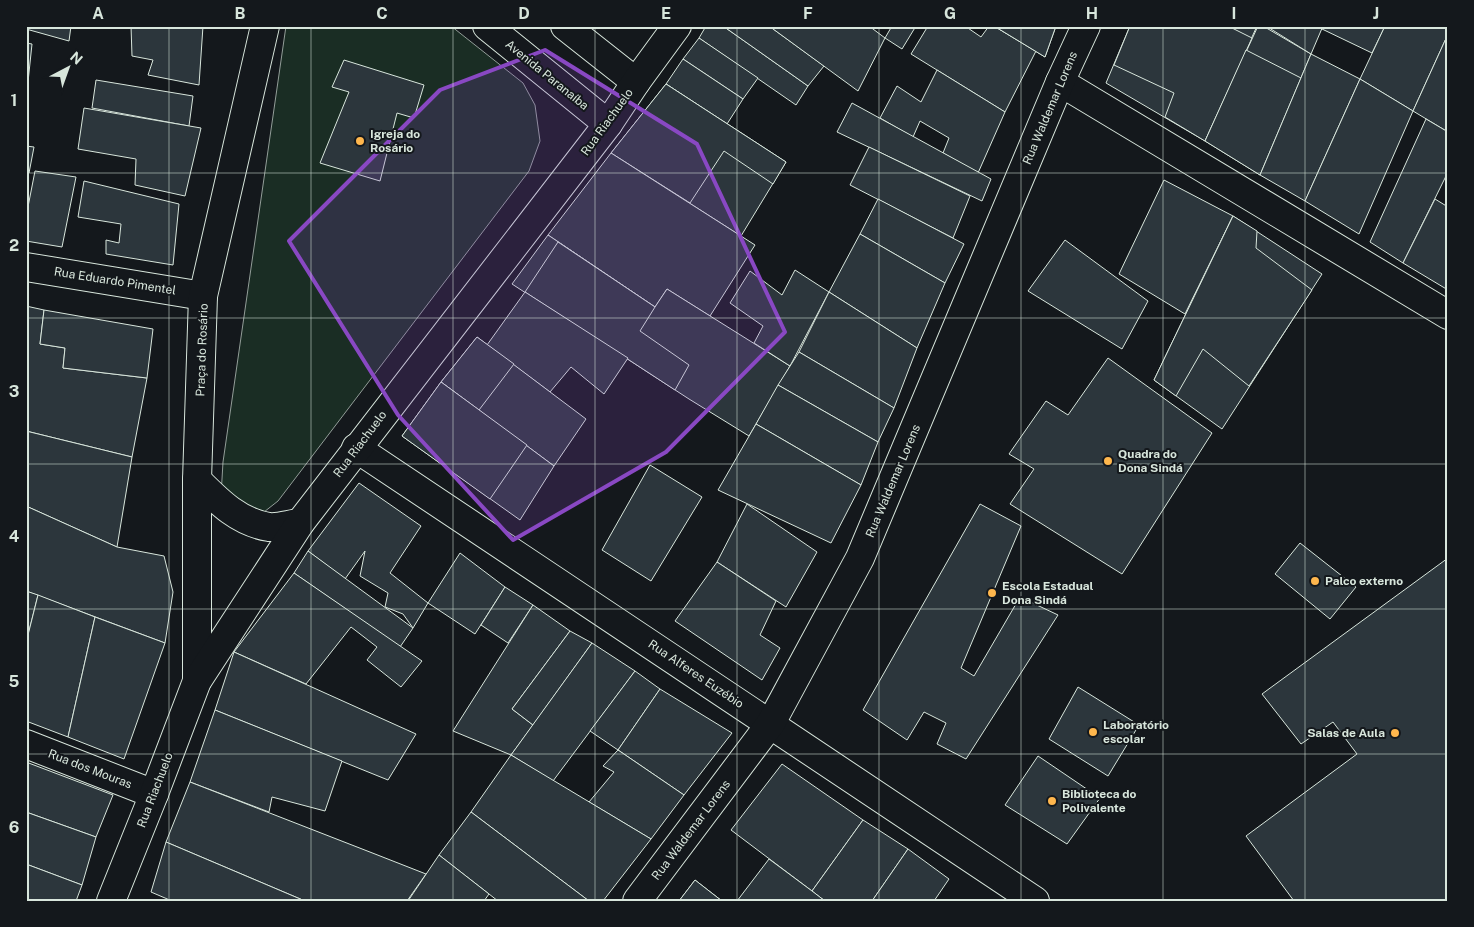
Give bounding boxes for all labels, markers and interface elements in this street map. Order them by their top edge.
text: A [92,4,104,23]
text: B [235,4,246,23]
text: C [376,4,388,23]
text: D [518,4,530,23]
text: E [661,4,671,23]
text: F [803,4,813,23]
text: G [944,4,956,23]
text: H [1086,4,1098,23]
text: I [1232,4,1236,23]
text: J [1373,4,1379,23]
street label: Avenida Paranaíba [503,37,591,113]
north arrow [42,42,92,92]
text: N [67,49,86,68]
street label: Rua Waldemar Lorens [1020,49,1080,167]
street label: Rua Riachuelo [578,86,636,158]
text: 1 [11,91,17,110]
place label: Igreja do Rosário [370,127,420,155]
marker: Igreja do Rosário [354,135,366,147]
text: 2 [9,236,19,255]
street label: Rua Eduardo Pimentel [53,264,177,298]
street label: Praça do Rosário [193,303,211,397]
text: 3 [9,382,19,401]
street label: Rua Riachuelo [331,408,390,480]
street label: Rua Waldemar Lorens [863,422,923,540]
place label: Quadra do Dona Sindá [1118,447,1183,475]
marker: Quadra do Dona Sindá [1102,455,1114,467]
text: 4 [9,527,20,546]
place label: Palco externo [1325,574,1403,588]
marker: Palco externo [1309,575,1321,587]
place label: Escola Estadual Dona Sindá [1002,579,1094,607]
marker: Escola Estadual Dona Sindá [986,587,998,599]
street label: Rua Alferes Euzébio [646,637,746,711]
text: 5 [9,672,20,691]
place label: Laboratório escolar [1103,718,1169,746]
marker: Laboratório escolar [1087,726,1099,738]
place label: Salas de Aula [1307,726,1385,740]
marker: Salas de Aula [1389,727,1401,739]
street label: Rua dos Mouras [46,747,134,791]
street label: Rua Riachuelo [134,750,176,830]
street label: Rua Waldemar Lorens [649,777,733,883]
place label: Biblioteca do Polivalente [1062,787,1137,815]
marker: Biblioteca do Polivalente [1046,795,1058,807]
text: 6 [9,818,19,837]

